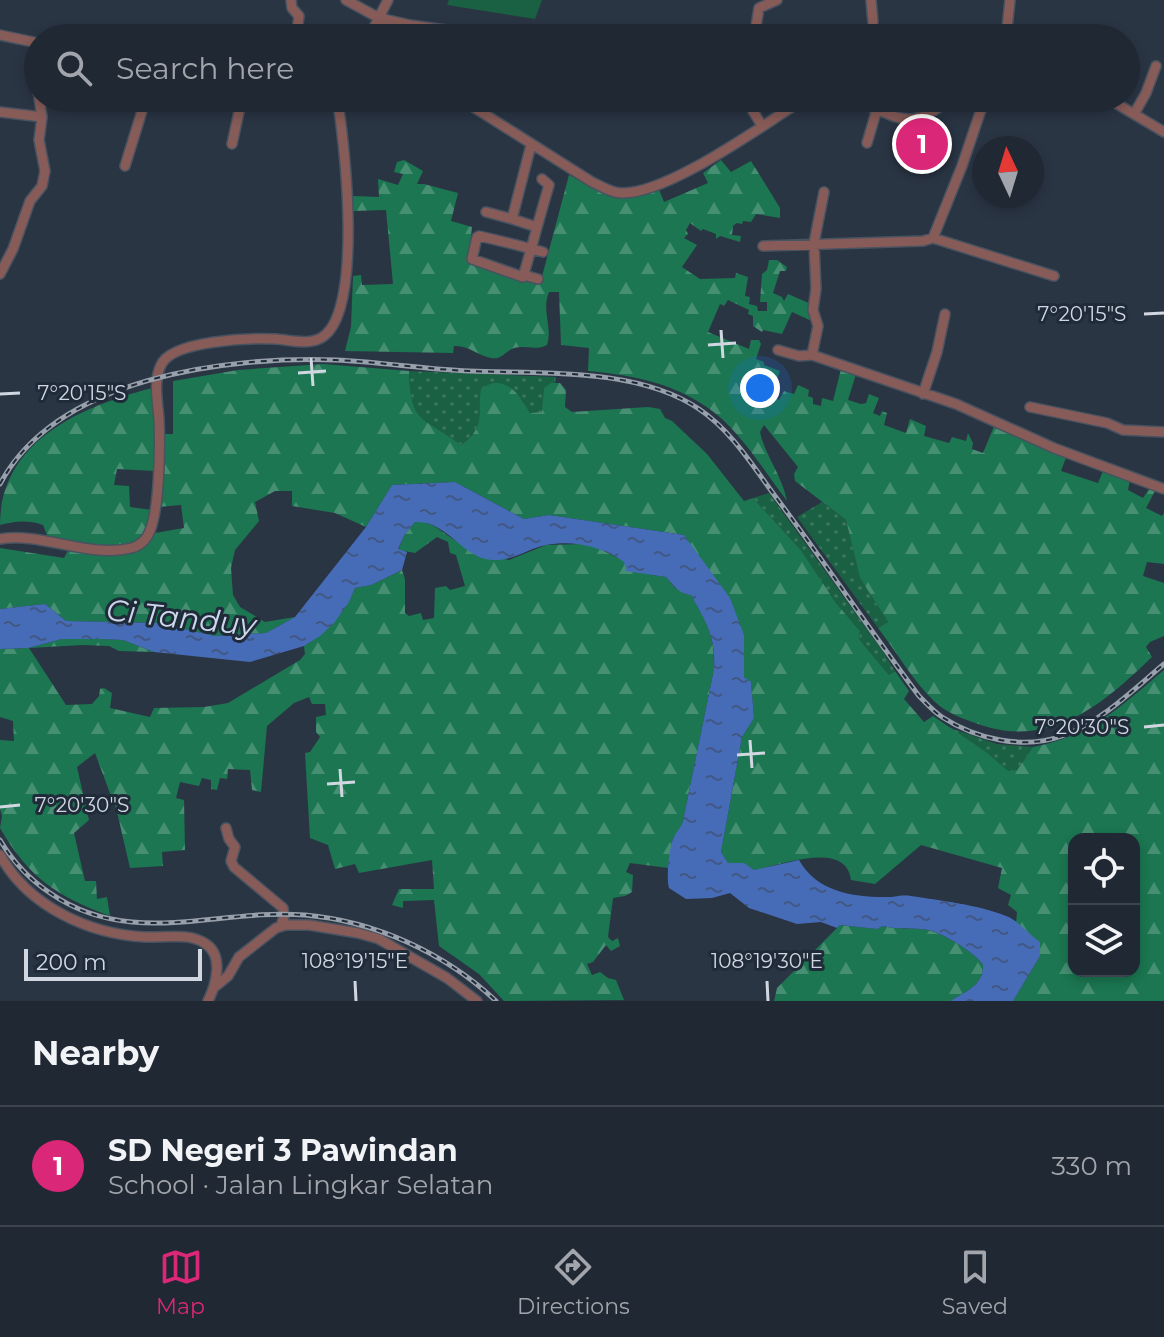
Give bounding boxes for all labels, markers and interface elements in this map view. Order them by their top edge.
search box [24,24,1140,112]
icon: search [52,46,96,90]
text: Search here [116,50,294,87]
pin: 1 [896,114,948,174]
north arrow [972,136,1044,208]
text: 7°20'15"S [1038,302,1126,326]
your location [740,368,780,408]
text: 7°20'15"S [38,381,126,405]
water label: Ci Tanduy [104,591,259,644]
text: 7°20'30"S [1035,715,1129,739]
text: 7°20'30"S [35,793,129,817]
map controls [1068,833,1140,977]
button: locate [1068,833,1140,905]
button: layers [1068,905,1140,977]
scale bar [24,945,202,981]
text: 200 m [36,949,107,976]
text: 108°19'15"E [302,949,408,973]
text: 108°19'30"E [711,949,823,973]
text: Nearby [32,1032,159,1074]
text: SD Negeri 3 Pawindan [108,1132,458,1169]
text: 1 [53,1150,63,1182]
text: 330 m [1051,1150,1132,1182]
text: School · Jalan Lingkar Selatan [108,1169,493,1201]
tab: Map [156,1245,205,1320]
tab: Directions [517,1245,630,1320]
tab: Saved [942,1245,1008,1320]

